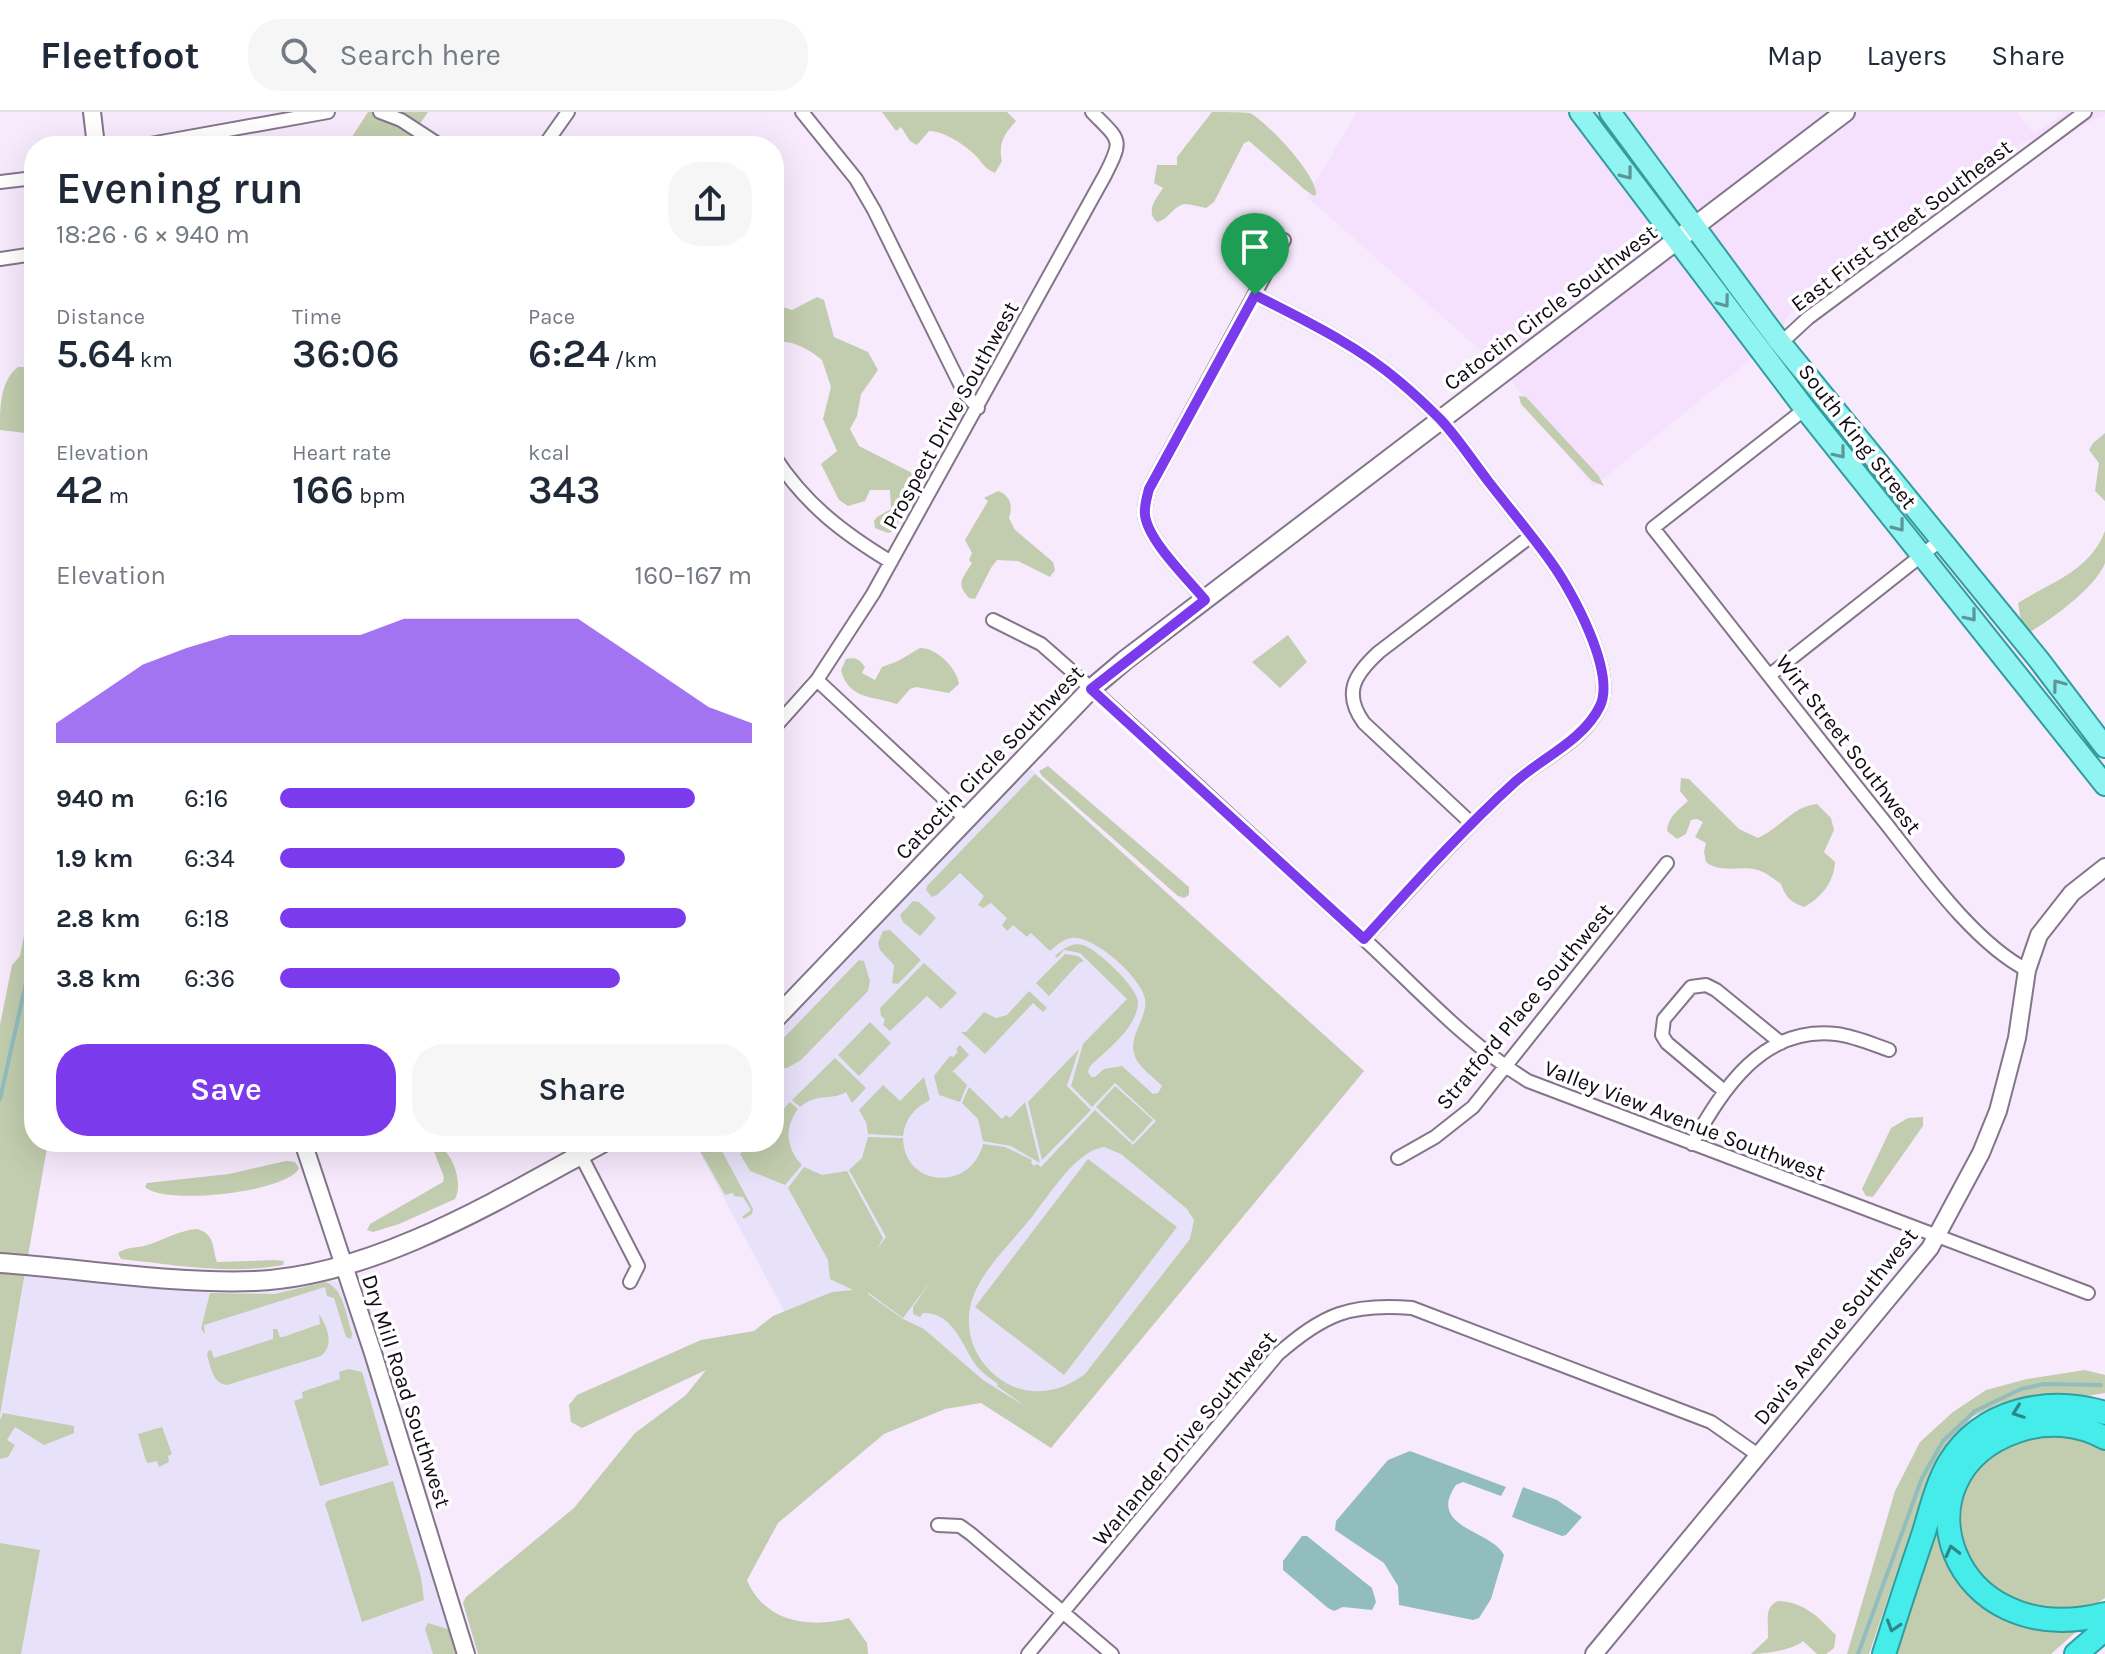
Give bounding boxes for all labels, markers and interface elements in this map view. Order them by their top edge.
search box [248,19,808,91]
text: Fleetfoot [40,33,200,78]
icon: search [276,33,320,77]
text: Search here [340,37,501,73]
text: Map [1767,39,1822,72]
text: Layers [1866,39,1947,72]
text: Share [1991,39,2065,72]
street label: East First Street Southeast [1786,134,2017,317]
button: share [668,162,752,246]
text: Evening run [56,163,303,214]
one-way arrow [1618,165,1632,180]
pin [1221,213,1289,295]
text: 18:26 · 6 × 940 m [56,219,250,250]
street label: Catoctin Circle Southwest [1439,219,1662,396]
icon: arrive [1233,225,1277,269]
one-way arrow [1715,293,1729,308]
street label: Prospect Drive Southwest [877,297,1024,534]
text: Distance [56,304,145,330]
text: Time [292,304,341,330]
text: Pace [528,304,575,330]
text: 5.64 [56,330,135,377]
text: 36:06 [292,330,400,377]
text: 6:24 [528,330,610,377]
text: km [135,347,173,373]
text: /km [610,347,657,373]
street label: South King Street [1793,359,1922,514]
text: Elevation [56,440,149,466]
text: Heart rate [292,440,391,466]
text: kcal [528,440,570,466]
one-way arrow [1831,444,1845,459]
text: 42 [56,466,103,513]
text: 166 [292,466,354,513]
text: 343 [528,466,600,513]
text: m [103,483,129,509]
text: bpm [354,483,405,509]
one-way arrow [1889,517,1903,532]
text: Elevation [56,560,166,591]
text: 160–167 m [635,560,752,591]
one-way arrow [1961,607,1975,622]
street label: Wirt Street Southwest [1770,650,1926,840]
street label: Catoctin Circle Southwest [890,660,1089,865]
one-way arrow [2054,679,2068,694]
text: 940 m [56,783,135,814]
text: 6:16 [184,783,228,814]
text: 1.9 km [56,843,133,874]
text: 6:34 [184,843,235,874]
street label: Stratford Place Southwest [1431,898,1619,1115]
text: 2.8 km [56,903,141,934]
text: 6:18 [184,903,229,934]
text: 3.8 km [56,963,141,994]
text: 6:36 [184,963,235,994]
button: Save [56,1044,396,1136]
button: Share [412,1044,752,1136]
street label: Valley View Avenue Southwest [1540,1055,1829,1187]
street label: Davis Avenue Southwest [1748,1223,1923,1430]
street label: Dry Mill Road Southwest [356,1271,456,1511]
street label: Warlander Drive Southwest [1087,1326,1282,1551]
one-way arrow [2012,1402,2026,1418]
one-way arrow [1945,1545,1962,1559]
one-way arrow [1886,1619,1902,1632]

